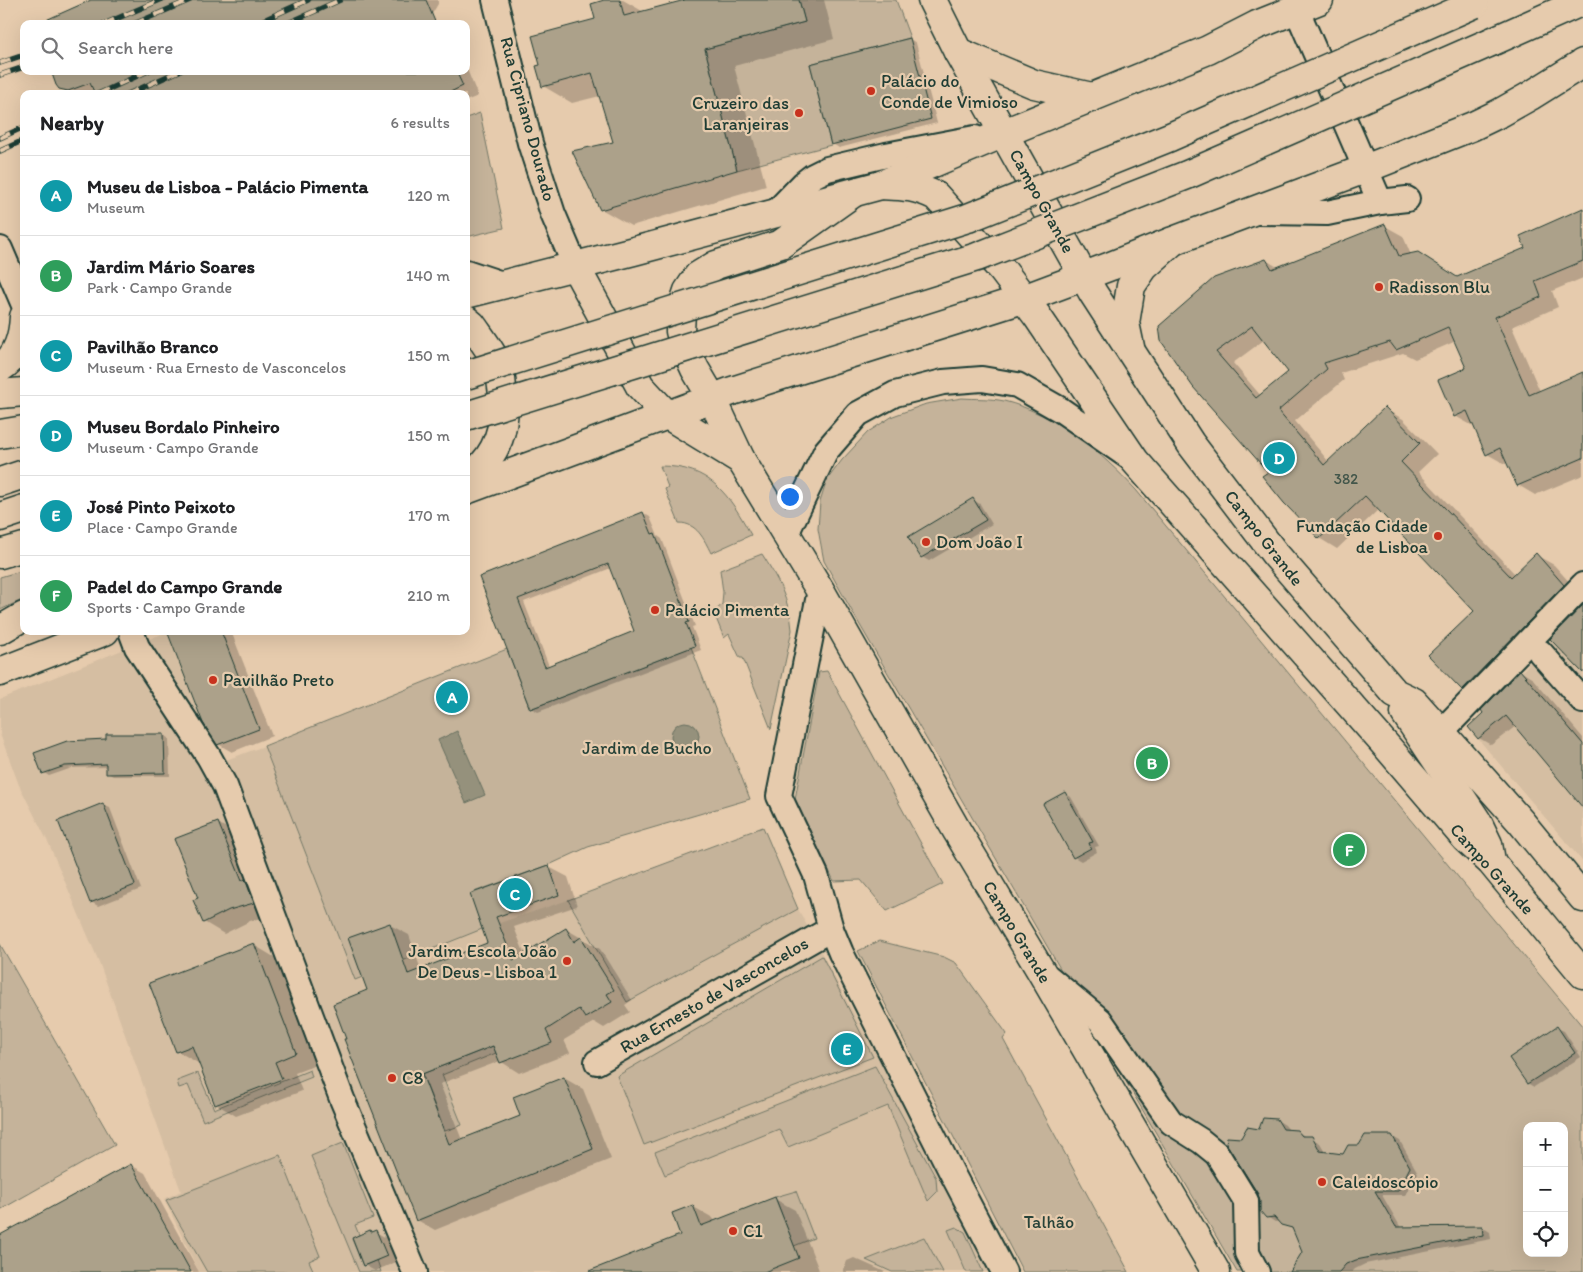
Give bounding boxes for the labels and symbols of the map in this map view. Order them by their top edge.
street label: Rua Cipriano Dourado [495,34,561,204]
place label: Palácio do Conde de Vimioso [881,70,1018,113]
marker: Palácio do Conde de Vimioso [865,85,877,97]
place label: Cruzeiro das Laranjeiras [692,92,789,135]
marker: Cruzeiro das Laranjeiras [793,107,805,119]
street label: Campo Grande [1004,145,1080,257]
place label: Radisson Blu [1389,276,1490,298]
marker: Radisson Blu [1373,281,1385,293]
pin: D [1263,439,1295,477]
house number: 382 [1334,470,1358,488]
your location [777,484,803,510]
street label: Campo Grande [1220,486,1308,590]
place label: Fundação Cidade de Lisboa [1296,515,1429,558]
marker: Fundação Cidade de Lisboa [1432,530,1444,542]
place label: Dom João I [936,531,1023,553]
marker: Dom João I [920,536,932,548]
place label: Palácio Pimenta [665,599,790,621]
marker: Palácio Pimenta [649,604,661,616]
place label: Pavilhão Preto [223,669,334,691]
marker: Pavilhão Preto [207,674,219,686]
pin: A [436,678,468,716]
park label: Jardim de Bucho [582,737,712,759]
pin: B [1136,744,1168,782]
street label: Campo Grande [1445,819,1539,919]
pin: F [1333,831,1365,869]
pin: C [499,875,531,913]
street label: Campo Grande [978,877,1056,987]
street label: Rua Ernesto de Vasconcelos [616,932,812,1058]
place label: Jardim Escola João De Deus - Lisboa 1 [408,940,557,983]
marker: Jardim Escola João De Deus - Lisboa 1 [561,955,573,967]
pin: E [831,1030,863,1068]
place label: C8 [402,1067,424,1089]
marker: C8 [386,1072,398,1084]
place label: Caleidoscópio [1332,1171,1438,1193]
marker: Caleidoscópio [1316,1176,1328,1188]
park label: Talhão [1024,1211,1074,1233]
place label: C1 [743,1220,763,1242]
marker: C1 [727,1225,739,1237]

